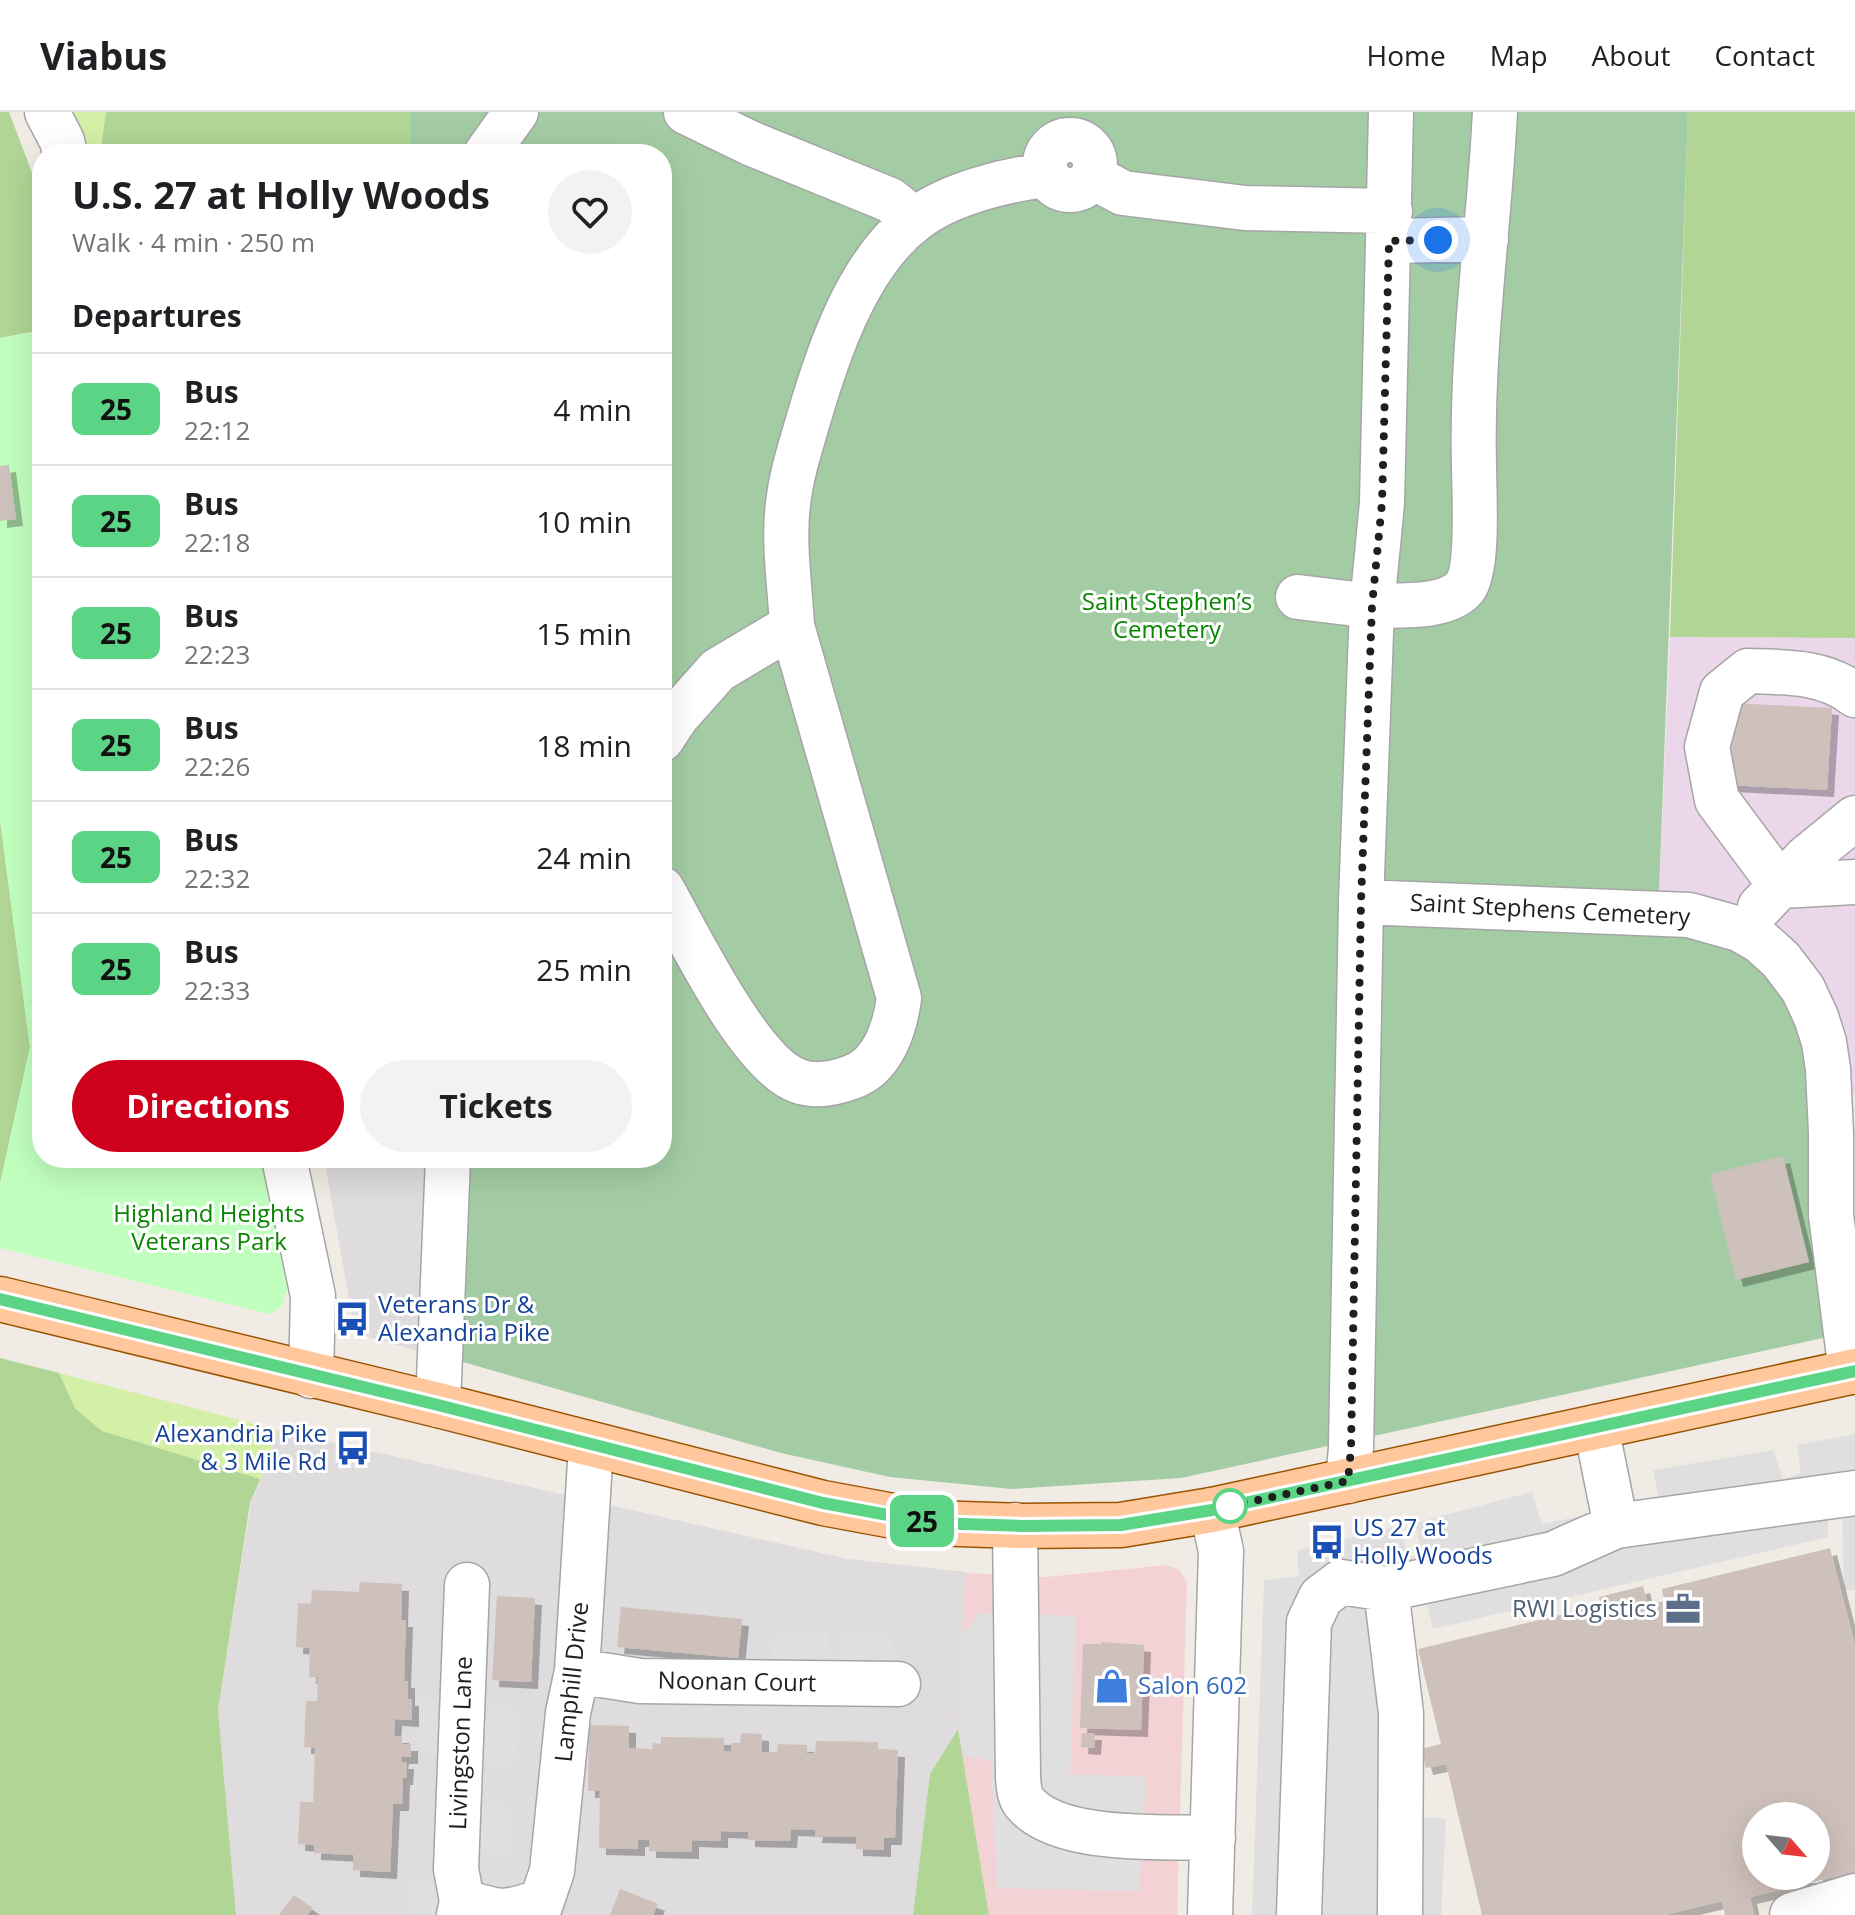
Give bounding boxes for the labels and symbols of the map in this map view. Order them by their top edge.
your location [1418,220,1458,260]
park label: Saint Stephen’s Cemetery [1082,584,1252,645]
street label: Saint Stephens Cemetery [1409,885,1692,932]
park label: Highland Heights Veterans Park [113,1196,305,1257]
place label: Veterans Dr & Alexandria Pike [378,1287,550,1348]
bus stop icon: Veterans Dr & Alexandria Pike [333,1300,371,1338]
place label: Alexandria Pike & 3 Mile Rd [155,1416,327,1477]
bus stop icon: Alexandria Pike & 3 Mile Rd [334,1429,372,1467]
unlabelled marker [1213,1489,1247,1523]
line badge: 25 [886,1495,958,1547]
place label: US 27 at Holly Woods [1353,1510,1493,1571]
bus stop icon: US 27 at Holly Woods [1308,1523,1346,1561]
office icon: RWI Logistics [1664,1590,1702,1628]
place label: RWI Logistics [1512,1591,1657,1624]
street label: Lamphill Drive [546,1600,595,1763]
street label: Livingston Lane [440,1656,479,1830]
street label: Noonan Court [657,1663,817,1698]
shop icon: Salon 602 [1093,1667,1131,1705]
place label: Salon 602 [1138,1668,1247,1701]
north arrow [1742,1802,1830,1890]

